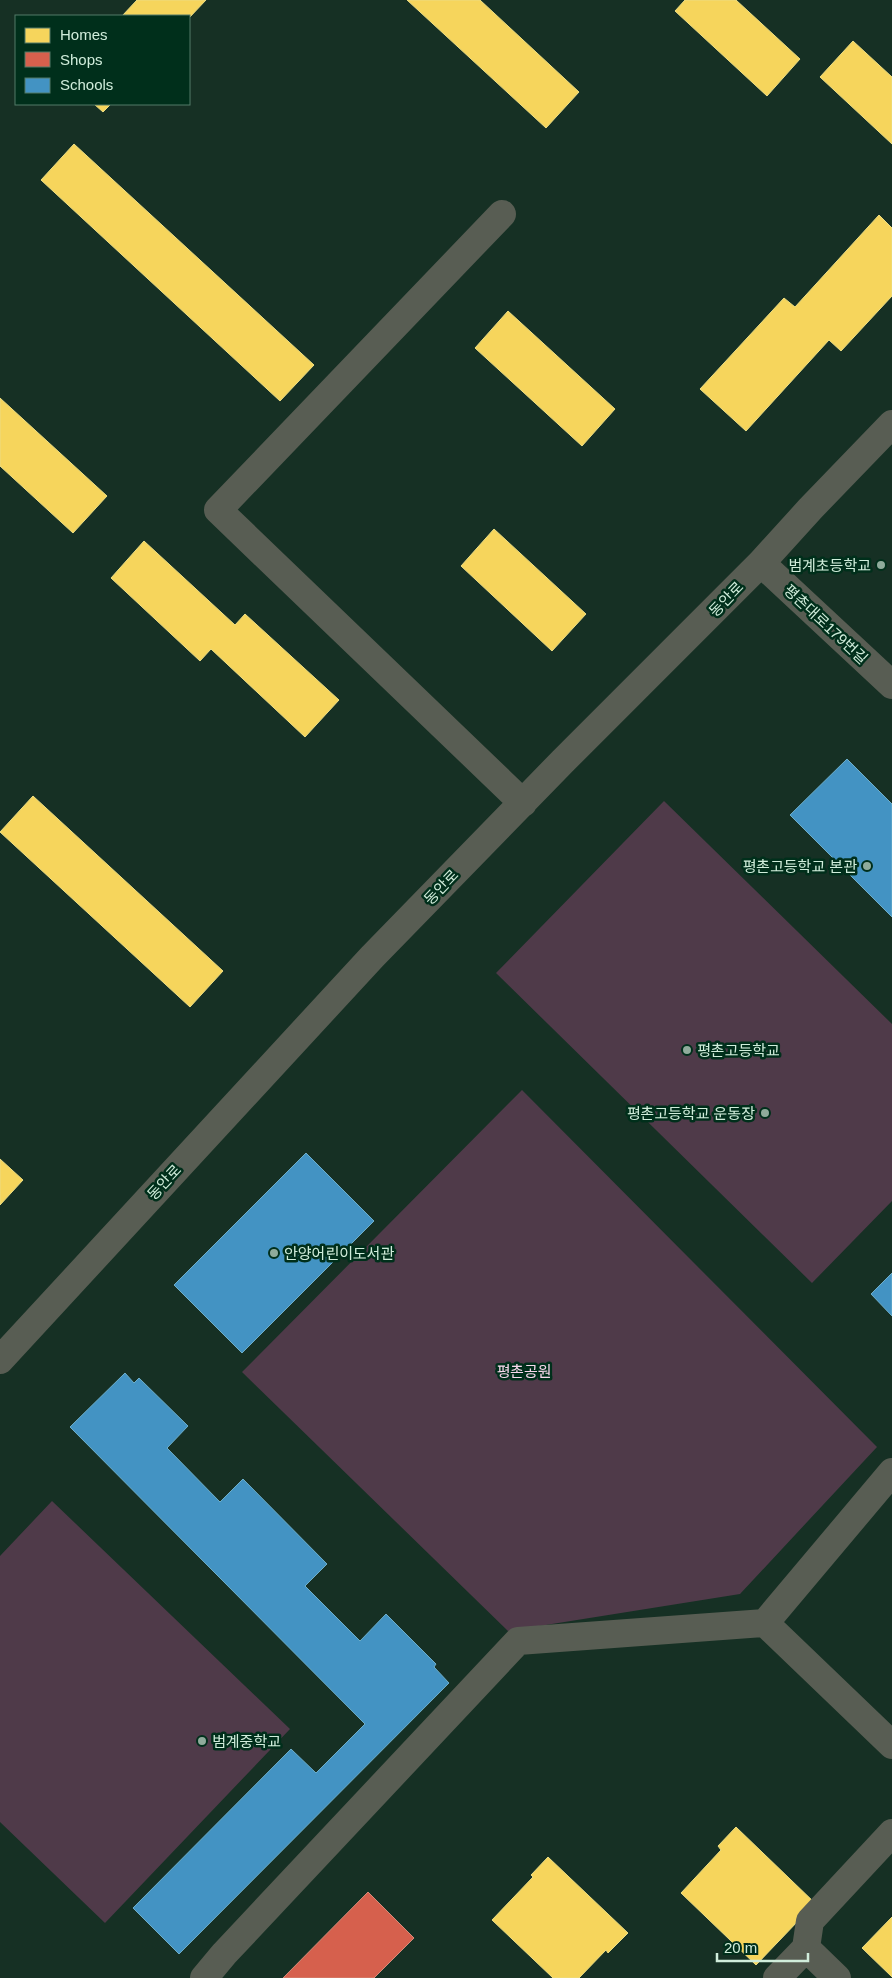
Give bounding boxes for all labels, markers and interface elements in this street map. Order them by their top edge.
legend [15,15,190,105]
text: Homes [60,26,108,43]
text: Shops [60,51,103,68]
text: Schools [60,76,113,93]
place label: 범계초등학교 [788,557,871,574]
marker: 범계초등학교 [875,559,887,571]
street label: 동안로 [706,578,746,620]
street label: 평촌대로179번길 [781,581,871,667]
place label: 평촌고등학교 본관 [742,858,857,875]
marker: 평촌고등학교 본관 [861,860,873,872]
street label: 동안로 [421,866,461,908]
place label: 평촌고등학교 [697,1042,780,1059]
marker: 평촌고등학교 [681,1044,693,1056]
place label: 평촌고등학교 운동장 [627,1105,755,1122]
marker: 평촌고등학교 운동장 [759,1107,771,1119]
street label: 동안로 [144,1161,184,1203]
place label: 안양어린이도서관 [284,1245,395,1262]
marker: 안양어린이도서관 [268,1247,280,1259]
park label: 평촌공원 [496,1363,552,1380]
place label: 범계중학교 [212,1733,281,1750]
marker: 범계중학교 [196,1735,208,1747]
scale bar [717,1930,808,1962]
text: 20 m [724,1939,757,1956]

